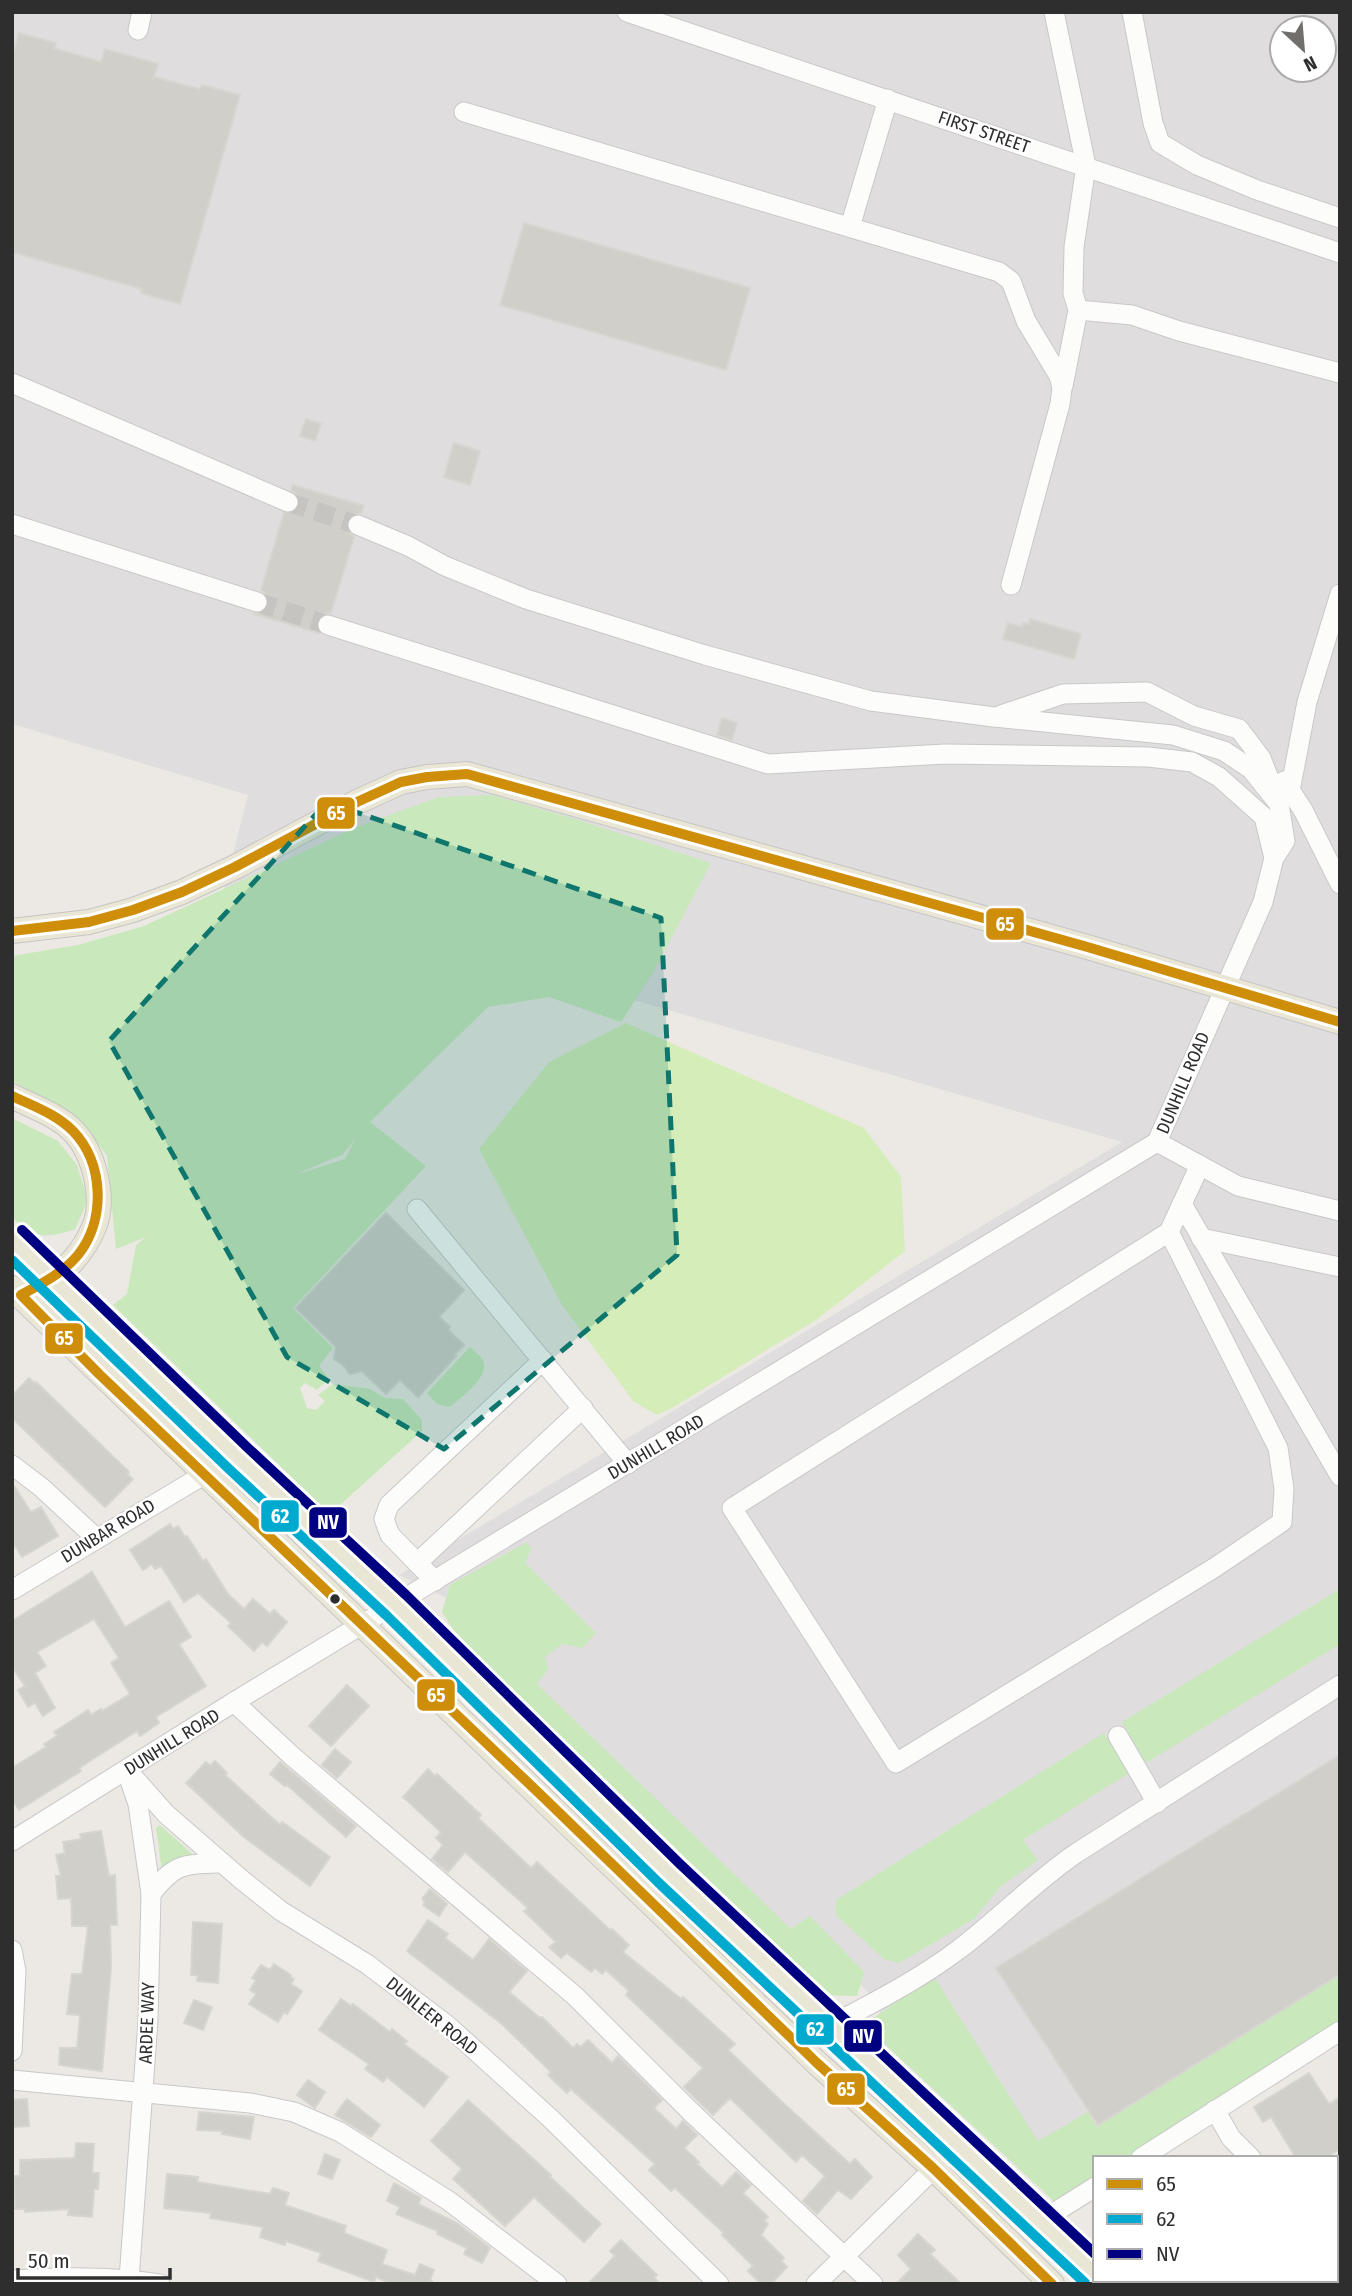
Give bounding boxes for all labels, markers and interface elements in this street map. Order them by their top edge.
north arrow [1268,14,1338,84]
text: N [1300,51,1320,77]
street label: FIRST STREET [935,106,1033,158]
line badge: 65 [316,796,356,830]
text: 65 [326,802,346,825]
line badge: 65 [985,907,1025,941]
text: 65 [995,913,1015,936]
street label: DUNHILL ROAD [1152,1029,1214,1137]
line badge: 65 [44,1322,84,1355]
text: 65 [54,1327,74,1350]
street label: DUNHILL ROAD [604,1410,708,1484]
street label: DUNBAR ROAD [57,1494,159,1568]
line badge: 62 [260,1499,300,1533]
text: 62 [271,1505,289,1528]
line badge: NV [308,1506,348,1539]
text: NV [317,1511,340,1534]
unlabelled marker [328,1592,342,1606]
line badge: 65 [416,1678,456,1712]
text: 65 [426,1684,446,1707]
street label: DUNHILL ROAD [120,1704,224,1780]
street label: DUNLEER ROAD [382,1972,482,2060]
street label: ARDEE WAY [135,1982,159,2064]
line badge: 62 [795,2013,835,2046]
text: 62 [806,2018,824,2041]
line badge: NV [843,2019,883,2053]
text: NV [852,2025,875,2048]
line badge: 65 [826,2072,866,2106]
text: 65 [836,2078,856,2101]
legend [1093,2156,1338,2282]
text: 65 [1156,2171,1176,2197]
text: 62 [1156,2206,1176,2232]
scale bar [18,2236,170,2280]
text: NV [1156,2241,1180,2267]
text: 50 m [28,2248,70,2274]

